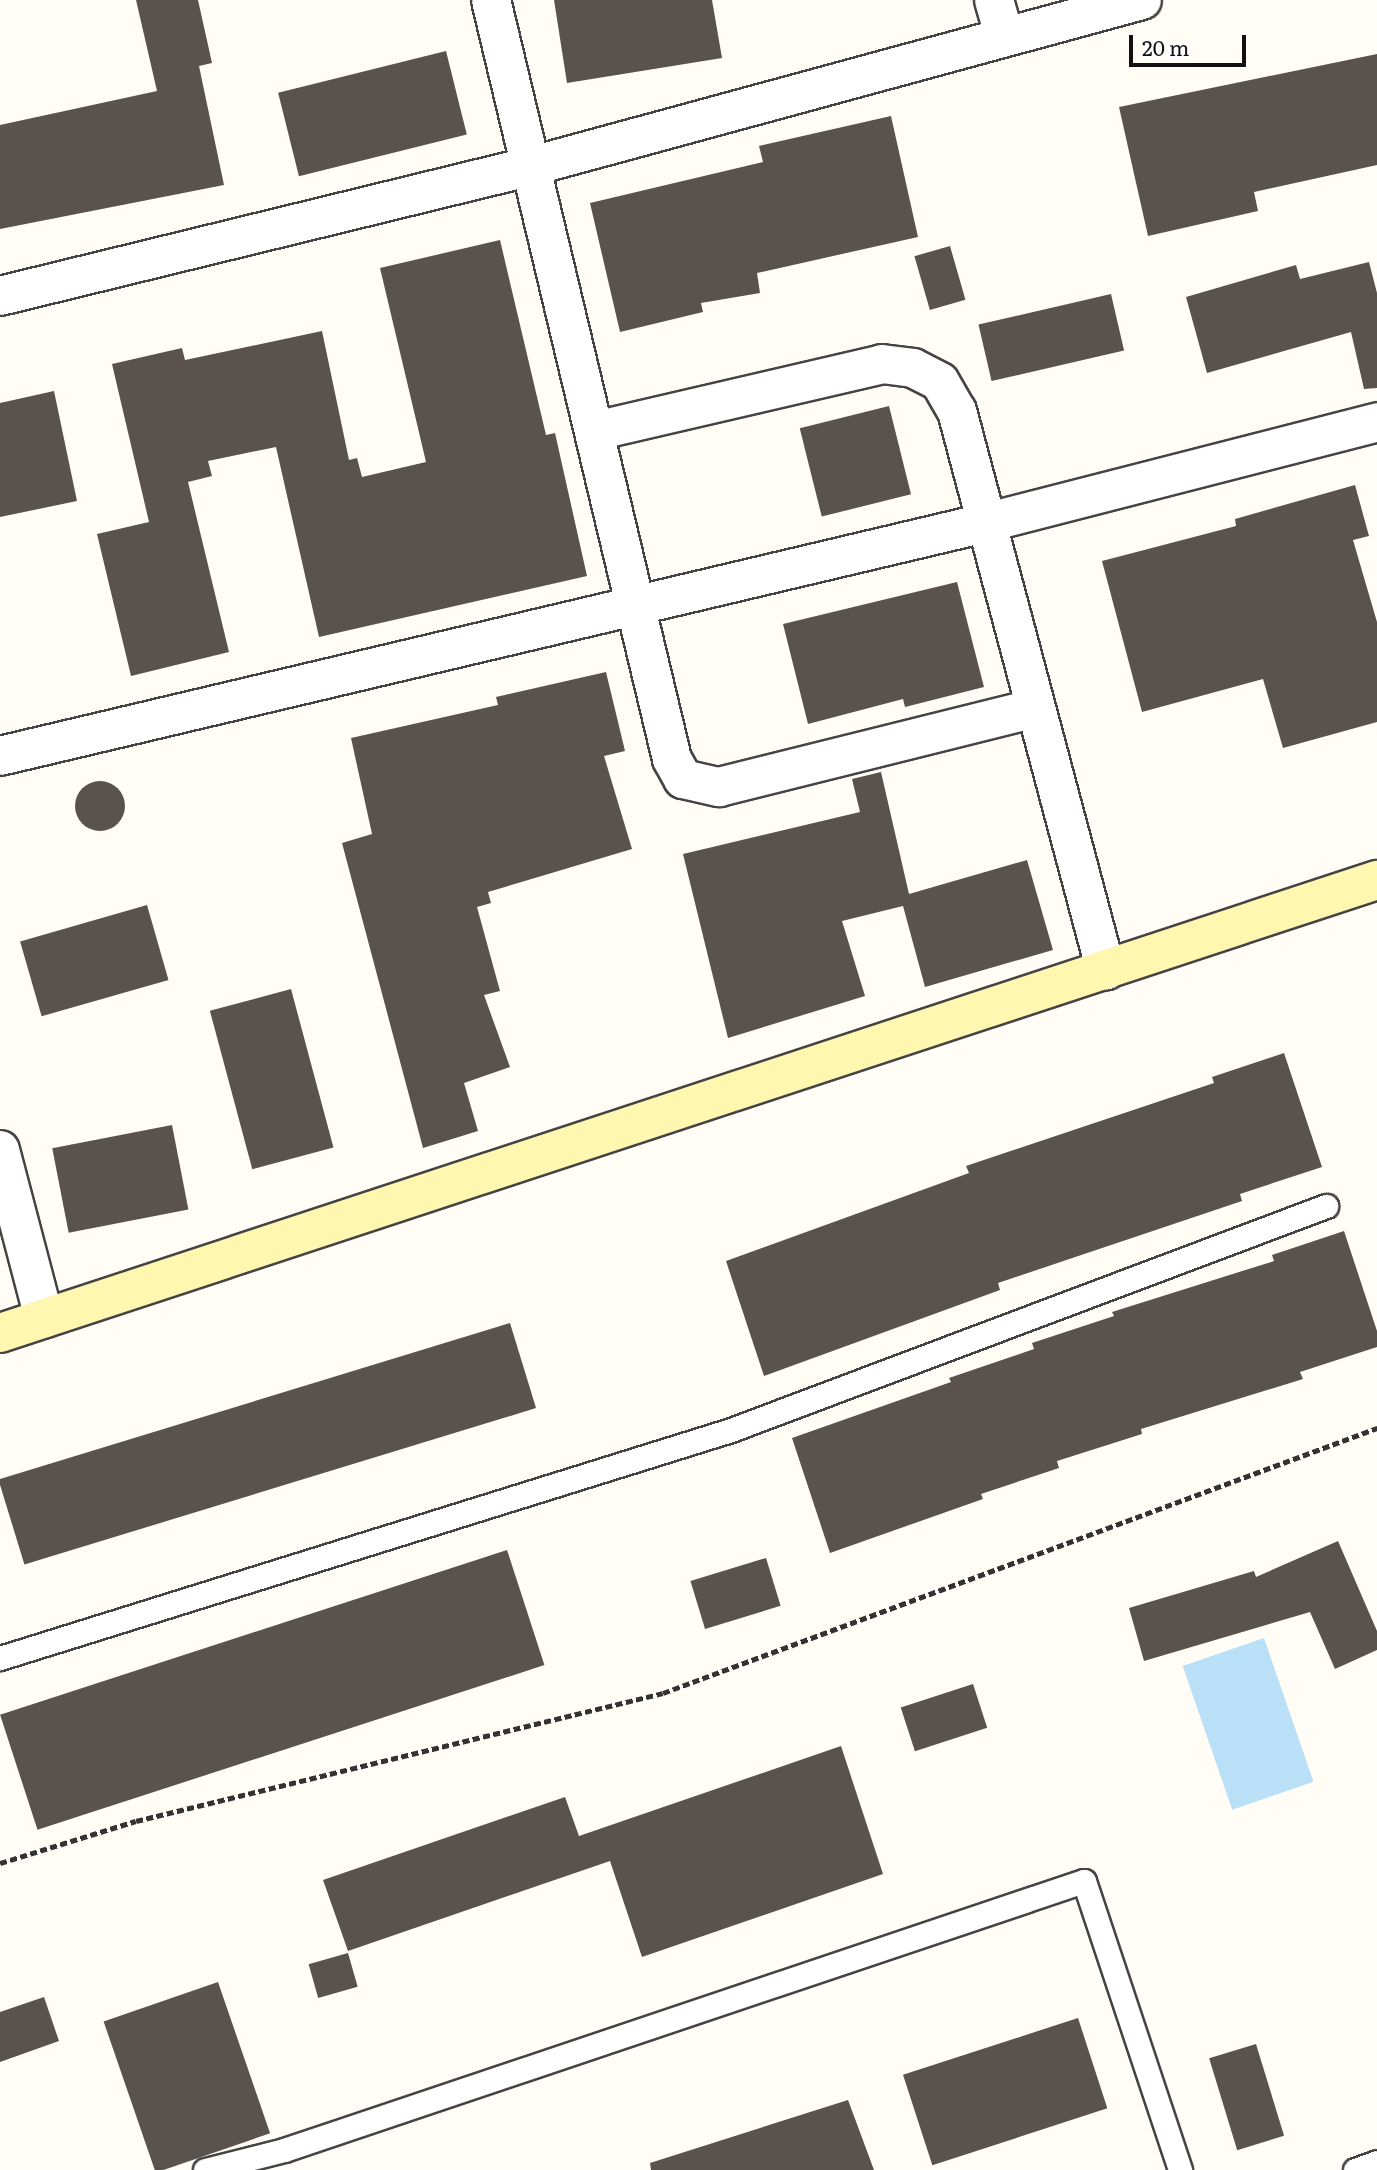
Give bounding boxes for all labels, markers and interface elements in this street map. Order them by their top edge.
scale bar [1132,21,1249,65]
text: 20 m [1142,31,1189,62]

